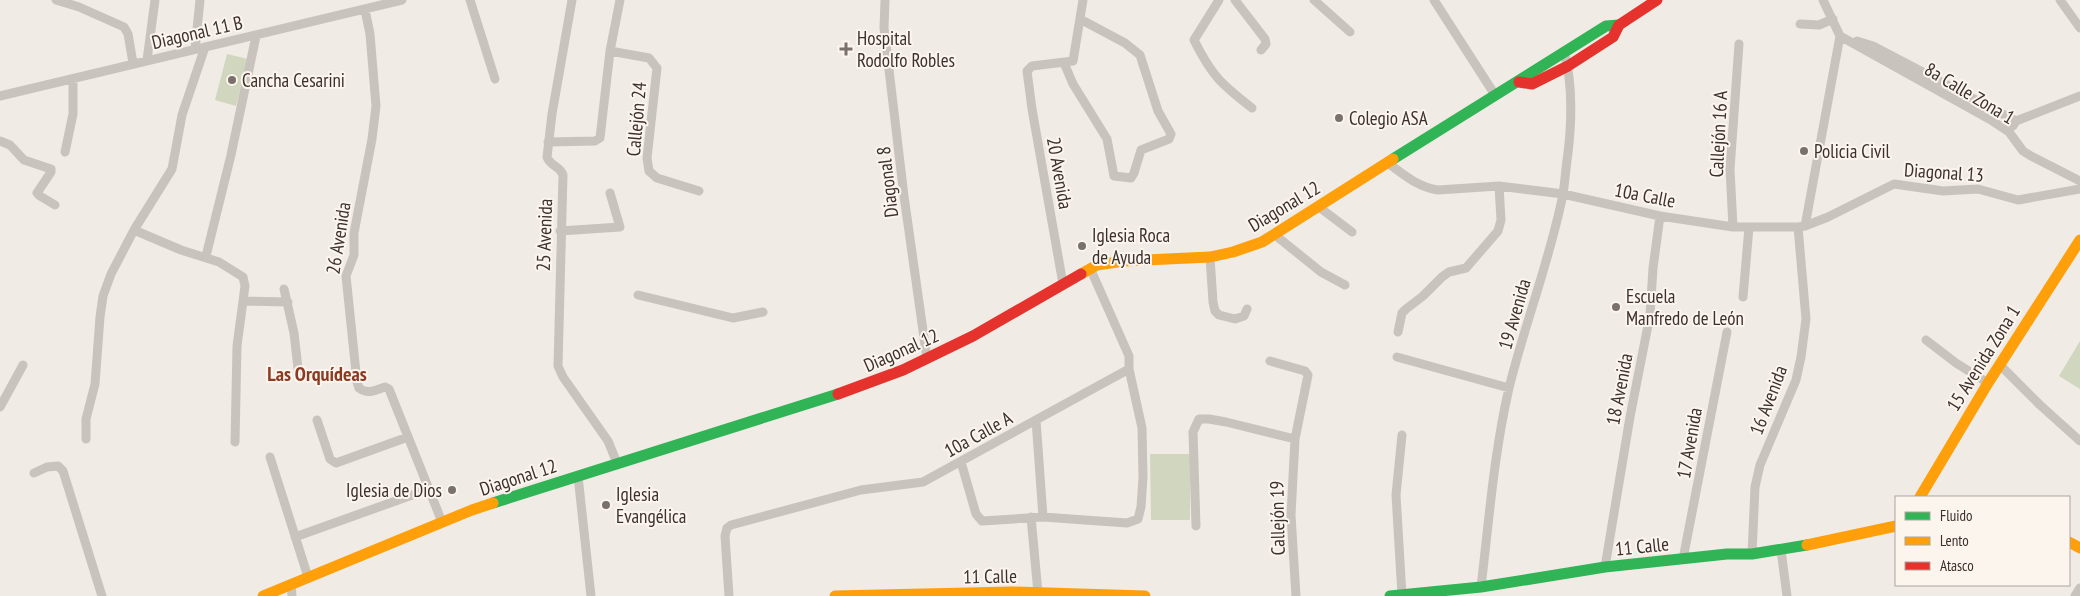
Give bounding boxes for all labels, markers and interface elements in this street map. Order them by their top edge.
street label: Diagonal 11 B [149,10,245,54]
place label: Hospital Rodolfo Robles [857,26,955,72]
marker: Hospital Rodolfo Robles [839,42,853,56]
street label: 8a Calle Zona 1 [1921,57,2019,129]
place label: Cancha Cesarini [242,68,345,92]
marker: Cancha Cesarini [226,74,238,86]
street label: Callejón 24 [621,80,651,157]
street label: Callejón 16 A [1704,90,1732,178]
place label: Colegio ASA [1349,106,1428,130]
marker: Colegio ASA [1333,112,1345,124]
street label: 20 Avenida [1042,135,1078,211]
place label: Policia Civil [1814,139,1891,163]
street label: Diagonal 8 [871,145,903,219]
marker: Policia Civil [1798,145,1810,157]
street label: Diagonal 13 [1903,157,1985,187]
street label: Diagonal 12 [1244,175,1324,237]
street label: 10a Calle [1613,177,1678,213]
street label: 25 Avenida [531,198,557,272]
street label: 26 Avenida [320,200,356,276]
place label: Iglesia Roca de Ayuda [1092,223,1170,269]
marker: Iglesia Roca de Ayuda [1076,240,1088,252]
street label: 19 Avenida [1492,276,1536,352]
place label: Escuela Manfredo de León [1626,284,1744,330]
marker: Escuela Manfredo de León [1610,301,1622,313]
street label: 15 Avenida Zona 1 [1941,301,2025,415]
street label: Diagonal 12 [860,323,942,377]
street label: 18 Avenida [1600,351,1638,427]
district label: Las Orquídeas [267,361,367,387]
street label: 16 Avenida [1744,362,1792,438]
street label: 10a Calle A [940,406,1016,462]
street label: 17 Avenida [1671,406,1707,480]
street label: Diagonal 12 [476,453,560,501]
place label: Iglesia de Dios [346,478,442,502]
street label: Callejón 19 [1264,481,1290,555]
place label: Iglesia Evangélica [616,482,686,528]
marker: Iglesia de Dios [446,484,458,496]
legend [1895,496,2070,586]
marker: Iglesia Evangélica [600,499,612,511]
text: Fluido [1940,506,1972,525]
street label: 11 Calle [1614,531,1670,561]
text: Lento [1940,531,1969,550]
text: Atasco [1940,556,1974,575]
street label: 11 Calle [963,564,1017,588]

